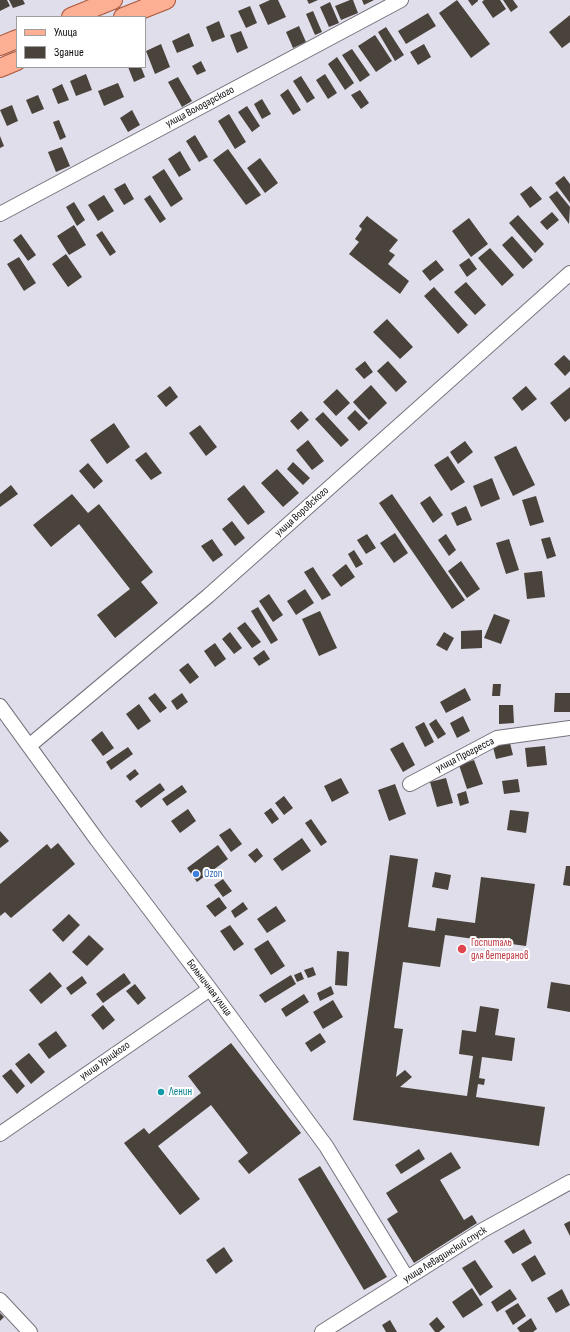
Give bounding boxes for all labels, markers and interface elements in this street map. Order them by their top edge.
legend [16,16,146,68]
text: Улица [54,25,77,40]
text: Здание [54,45,84,60]
street label: улица Володарского [163,83,237,131]
street label: улица Воровского [272,484,332,540]
street label: улица Прогресса [434,735,496,775]
place label: Ozon [204,867,222,881]
marker: Ozon [191,869,201,879]
place label: Госпиталь для ветеранов [471,936,528,962]
marker: Госпиталь для ветеранов [456,943,468,955]
street label: Больничная улица [183,957,235,1019]
street label: улица Урицкого [77,1039,133,1083]
place label: Ленин [169,1085,192,1099]
marker: Ленин [156,1087,166,1097]
street label: улица Левадинский спуск [401,1224,489,1286]

